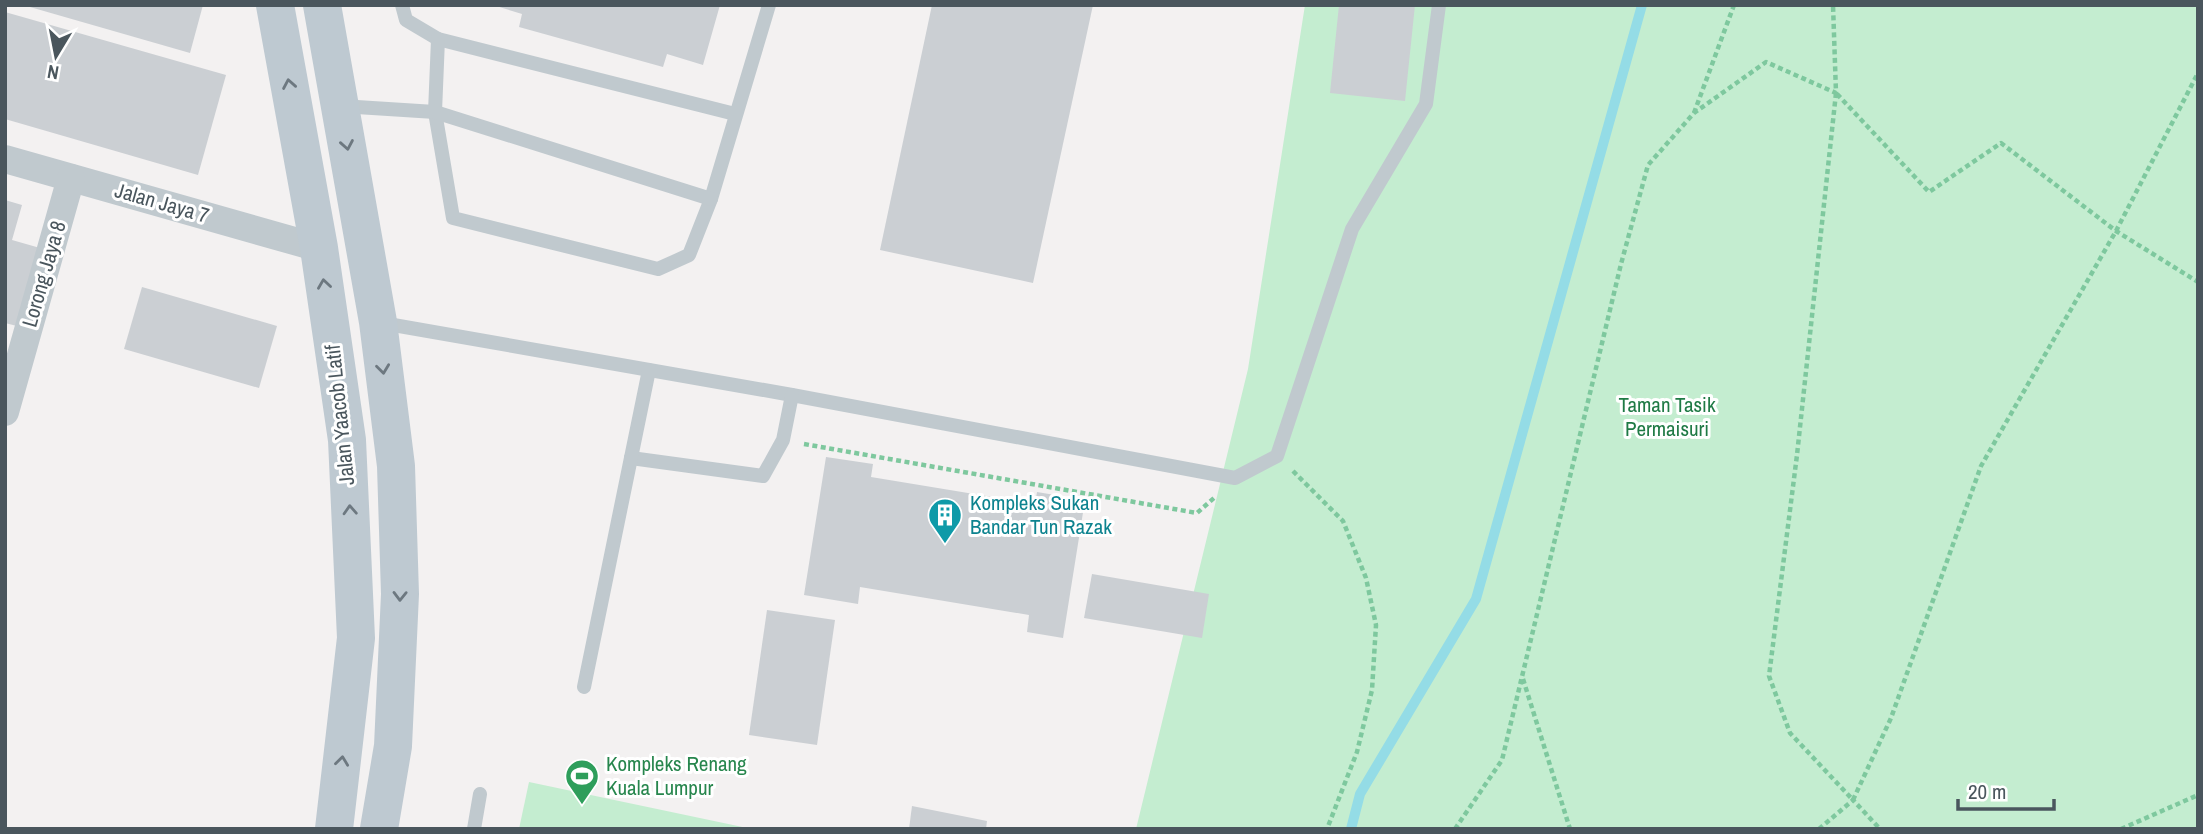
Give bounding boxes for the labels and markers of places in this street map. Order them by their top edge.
place label: Kompleks Sukan Bandar Tun Razak [970,488,1112,541]
building icon: Kompleks Sukan Bandar Tun Razak [926,496,964,545]
place label: Kompleks Renang Kuala Lumpur [606,749,747,802]
sports icon: Kompleks Renang Kuala Lumpur [563,757,601,806]

